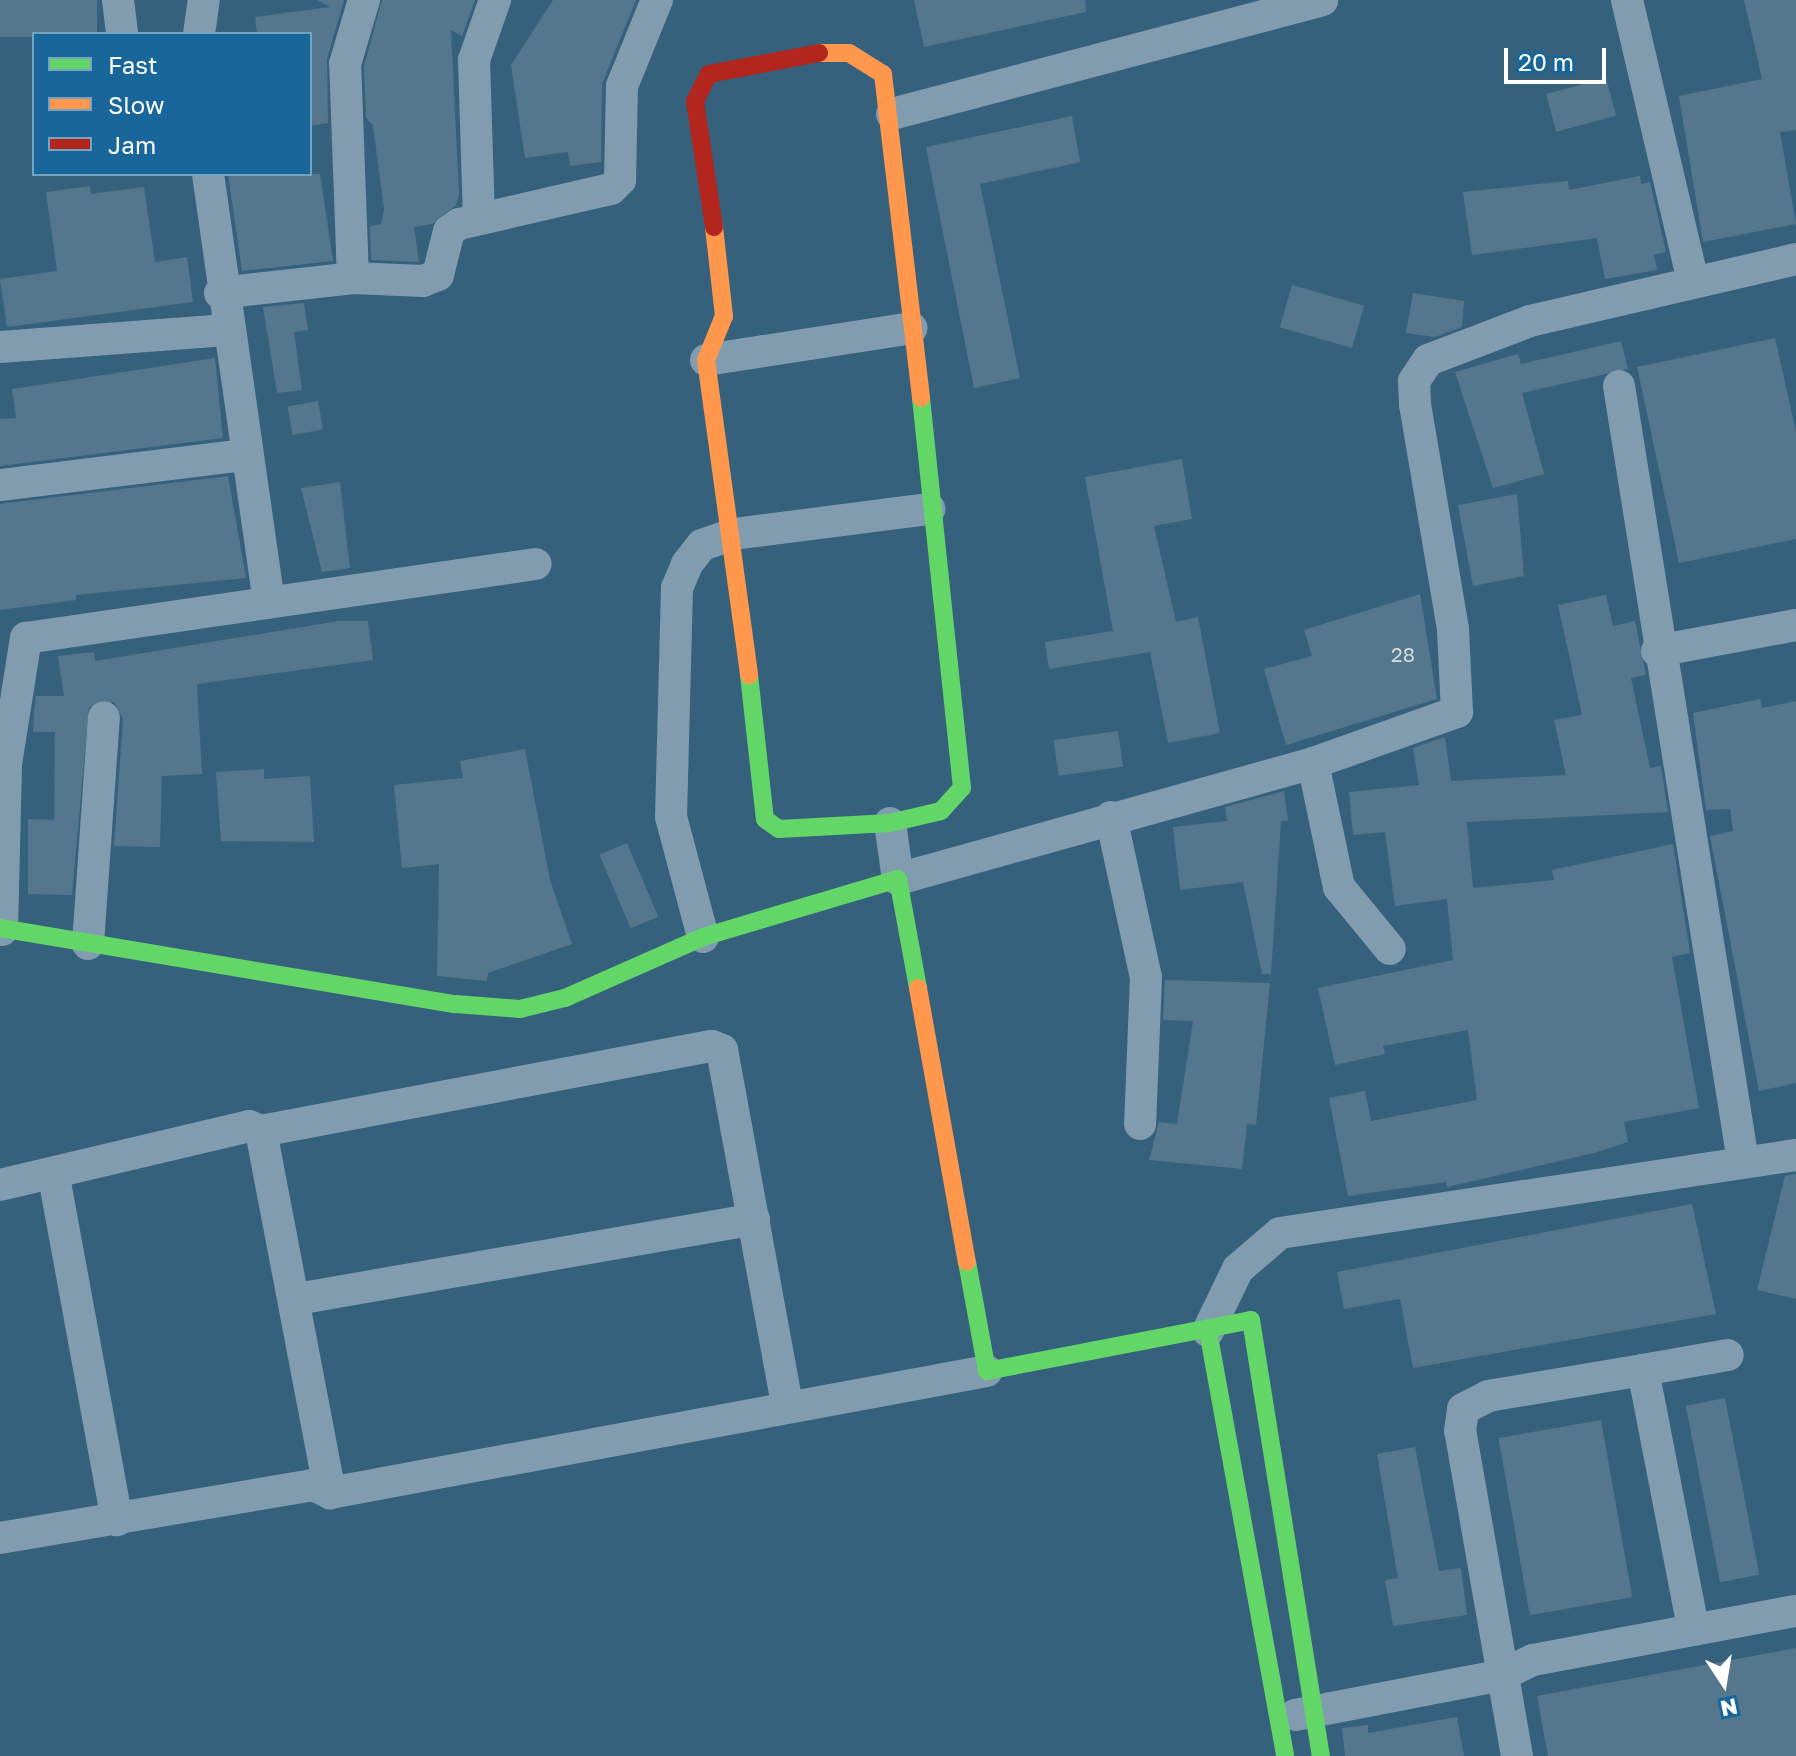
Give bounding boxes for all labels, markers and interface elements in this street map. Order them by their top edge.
legend [32,32,312,176]
scale bar [1508,32,1610,82]
text: 20 m [1518,47,1574,76]
text: Fast [108,50,158,79]
text: Slow [108,90,164,119]
text: Jam [108,130,156,159]
house number: 28 [1391,642,1415,666]
north arrow [1684,1644,1764,1724]
text: N [1718,1693,1740,1723]

